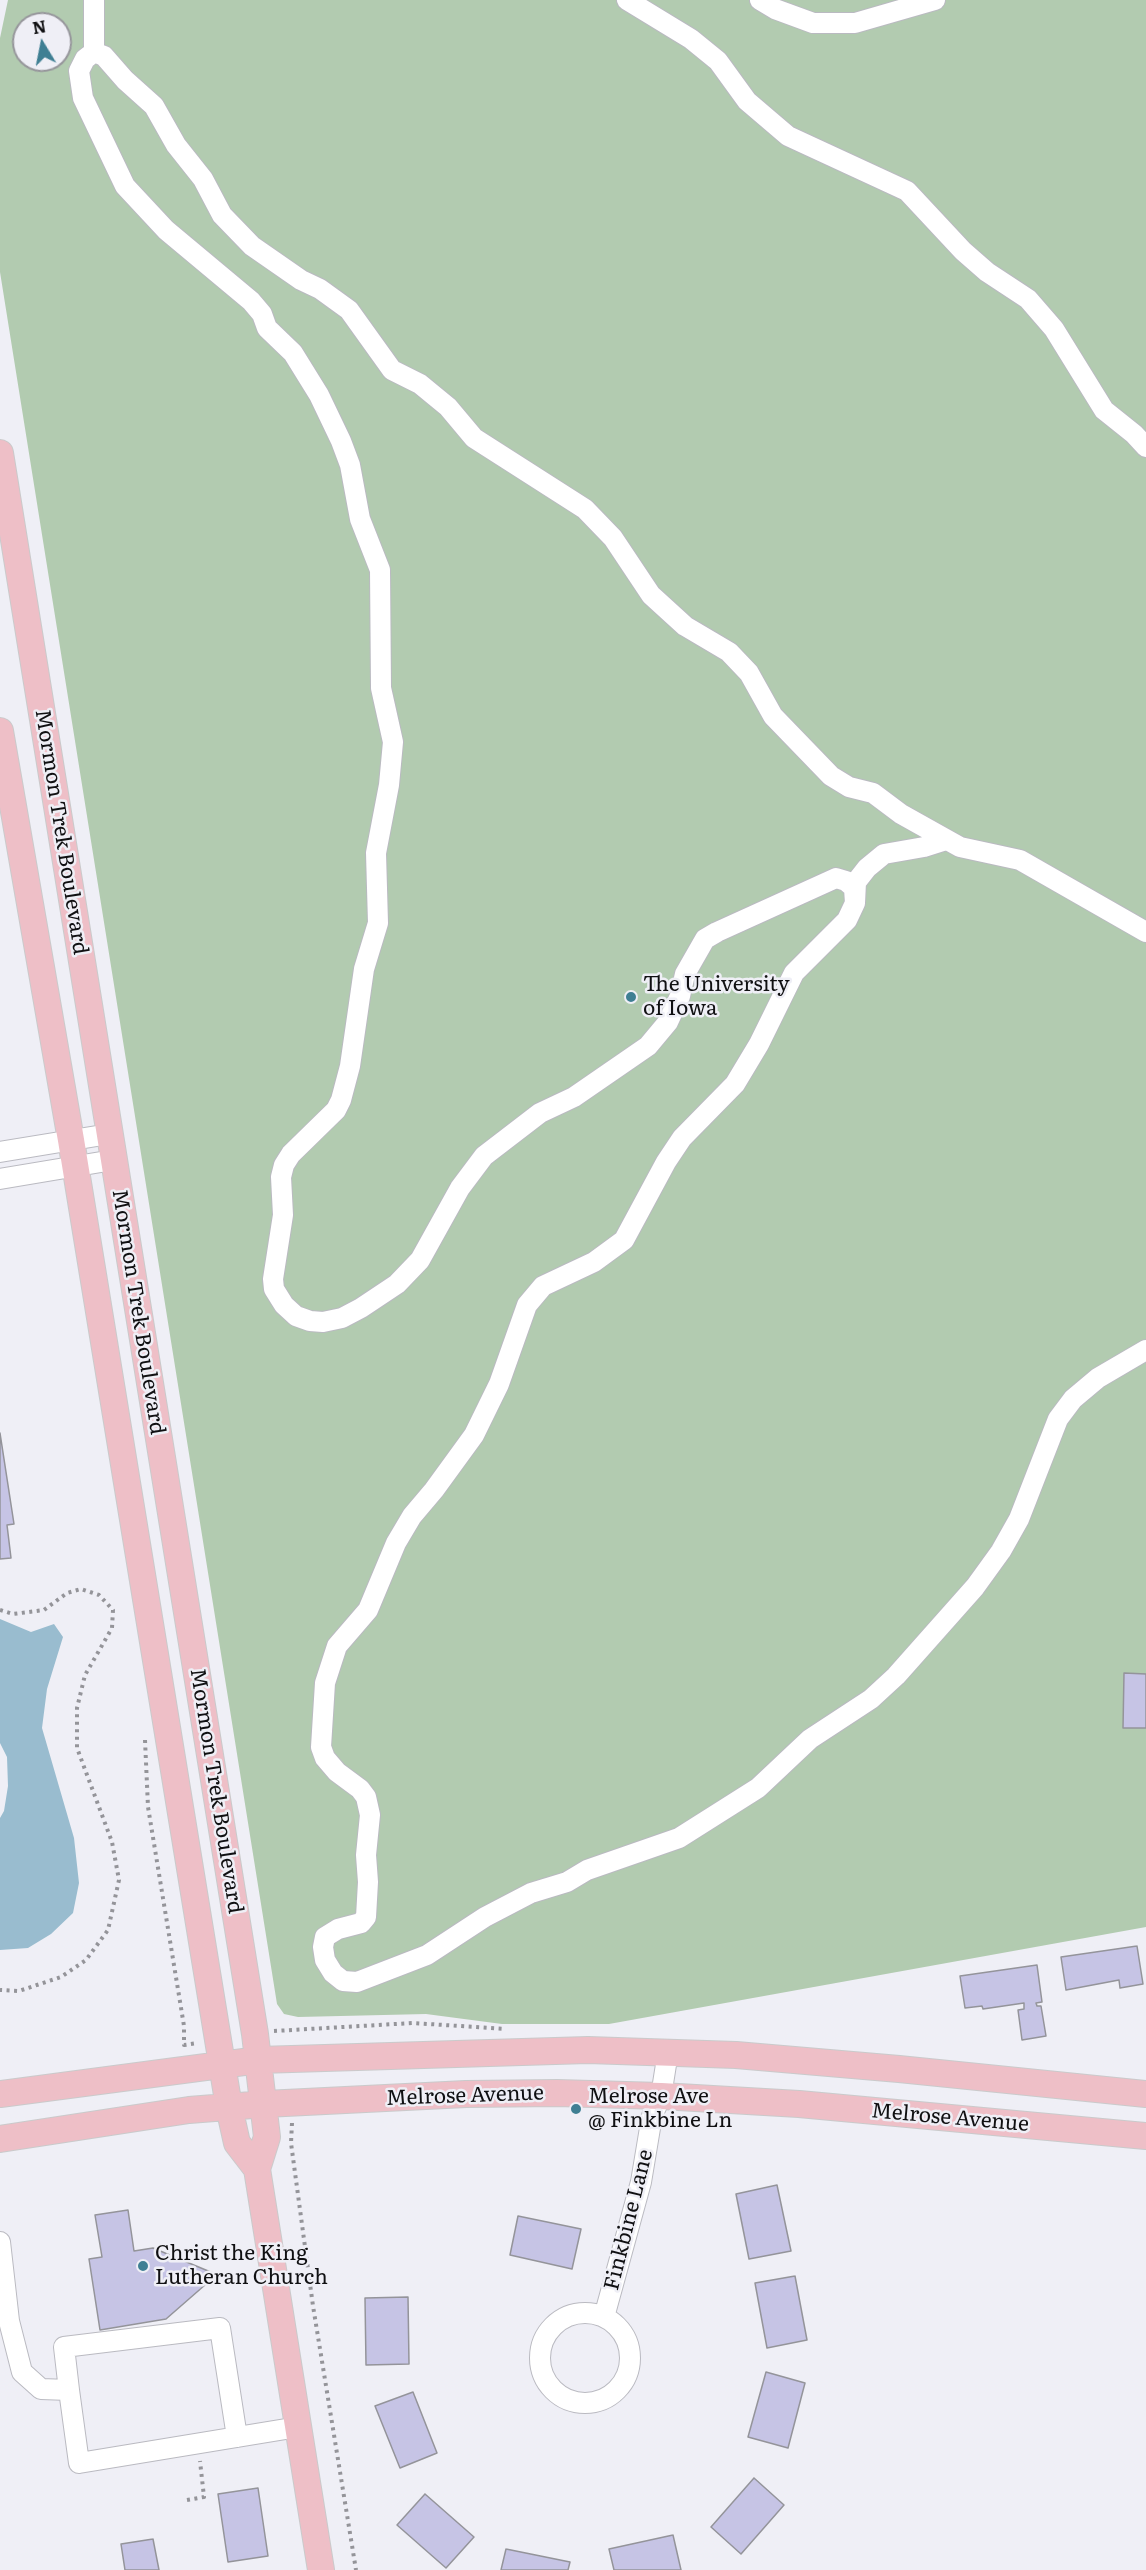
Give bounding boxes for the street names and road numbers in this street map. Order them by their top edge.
street label: Mormon Trek Boulevard [29,708,93,956]
street label: Mormon Trek Boulevard [106,1188,170,1436]
street label: Mormon Trek Boulevard [184,1667,248,1915]
street label: Melrose Avenue [386,2081,544,2111]
street label: Melrose Avenue [870,2099,1030,2137]
street label: Finkbine Lane [599,2147,659,2293]

